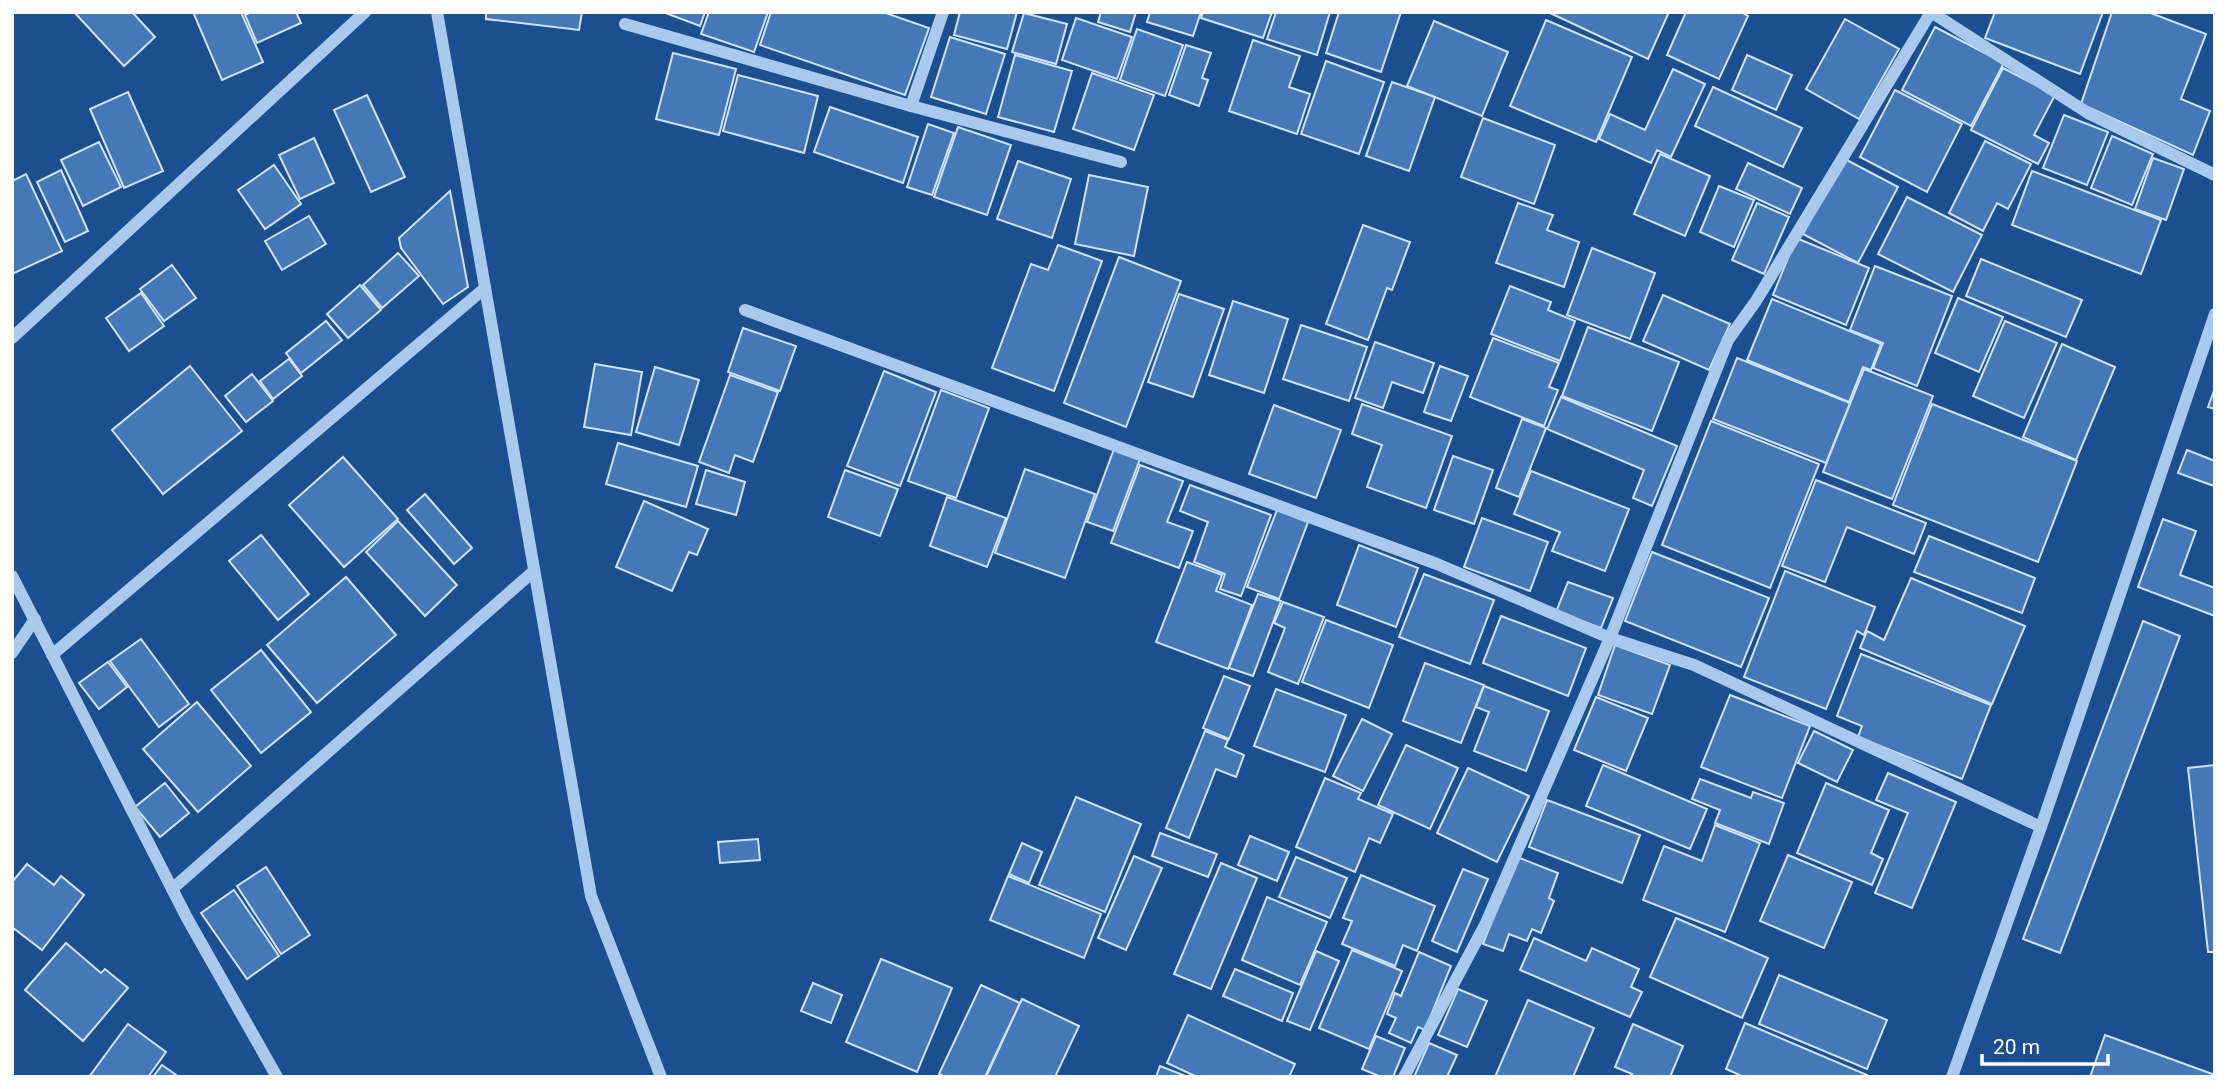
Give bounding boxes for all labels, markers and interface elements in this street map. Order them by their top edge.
scale bar [1982,1023,2108,1066]
text: 20 m [1993,1035,2040,1059]

